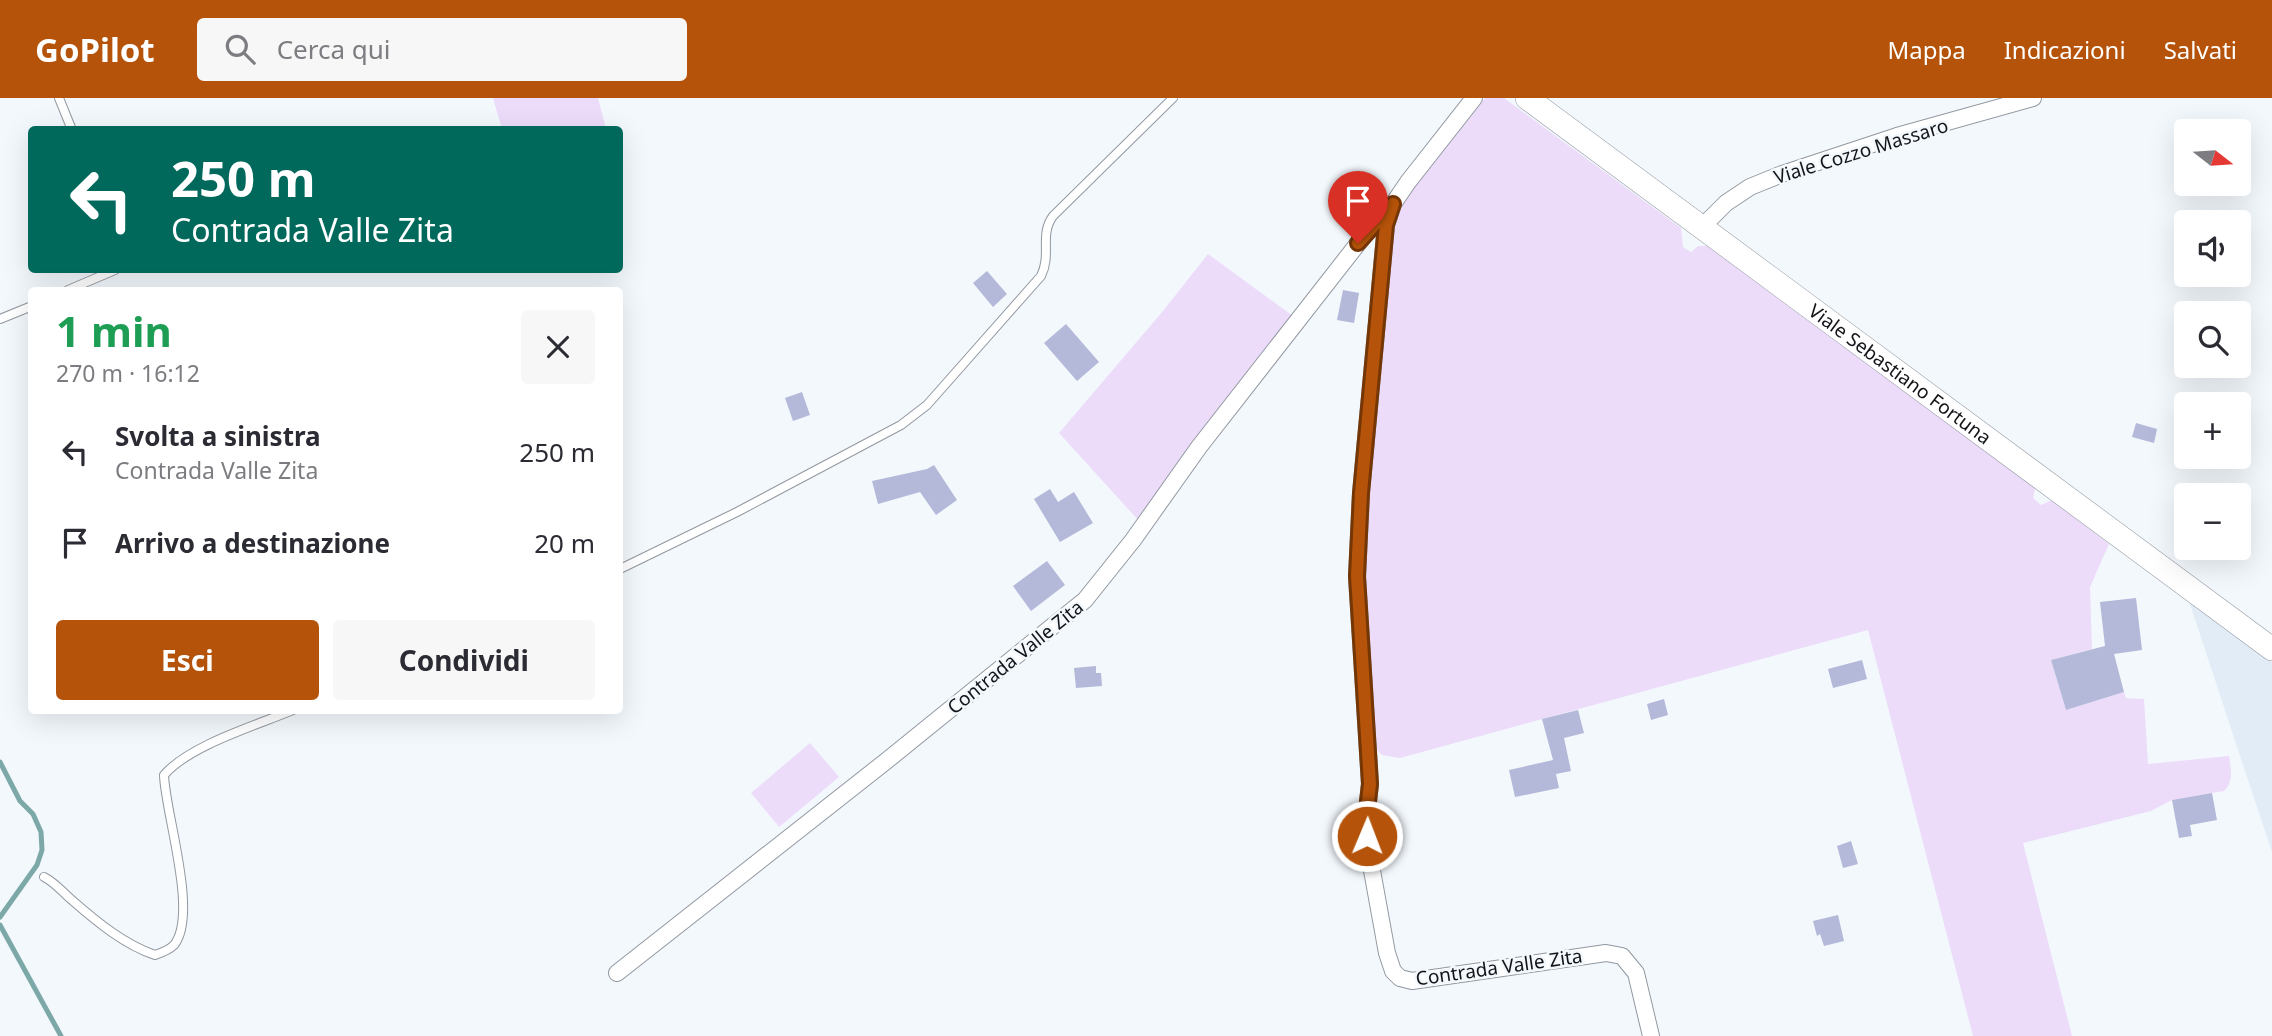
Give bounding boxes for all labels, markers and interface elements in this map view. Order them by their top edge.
search box [197,18,687,81]
text: GoPilot [35,27,155,72]
icon: search [221,30,259,68]
text: Cerca qui [277,31,391,67]
text: Mappa [1888,33,1966,66]
text: Indicazioni [2004,33,2126,66]
text: Salvati [2164,33,2237,66]
street label: Viale Cozzo Massaro [1771,112,1951,190]
north arrow [2174,119,2250,196]
map controls [2174,119,2251,560]
text: 250 m [171,145,316,211]
icon: left [56,154,147,245]
pin [1328,171,1388,243]
icon: arrive [1339,182,1377,220]
text: Contrada Valle Zita [171,208,454,251]
button: sound [2174,210,2251,287]
street label: Viale Sebastiano Fortuna [1803,298,1997,450]
button: search [2174,301,2251,378]
text: 1 min [56,302,172,359]
button: close [521,310,595,384]
text: 270 m · 16:12 [56,357,200,389]
button: + [2174,392,2251,469]
text: Svolta a sinistra [115,418,321,454]
icon: left [56,433,94,471]
text: 250 m [519,434,595,470]
text: Contrada Valle Zita [115,454,318,486]
button: − [2174,483,2251,560]
icon: arrive [56,524,94,562]
text: Arrivo a destinazione [115,525,390,561]
text: 20 m [534,525,595,561]
street label: Contrada Valle Zita [942,594,1088,720]
button: Esci [56,620,319,700]
button: Condividi [333,620,595,700]
position arrow [1330,799,1404,873]
street label: Contrada Valle Zita [1414,942,1584,992]

